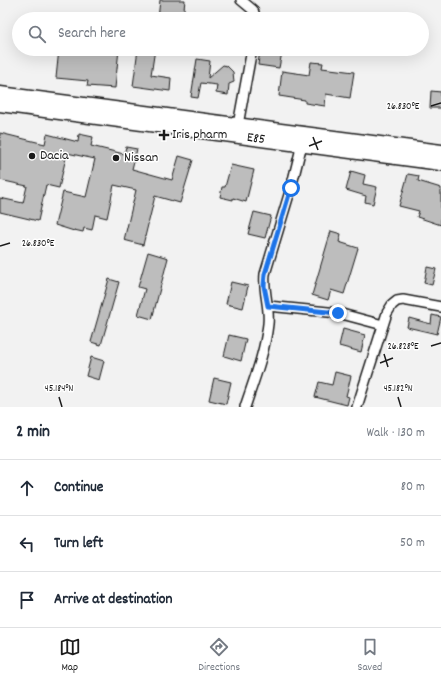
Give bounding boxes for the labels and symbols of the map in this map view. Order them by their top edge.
text: 26.830°E [387,100,420,114]
place label: Iris pharm [172,125,227,145]
street label: E85 [246,128,266,150]
marker: Iris pharm [159,130,169,140]
place label: Dacia [40,146,69,166]
place label: Nissan [124,148,158,168]
marker: Dacia [27,151,37,161]
marker: Nissan [111,153,121,163]
route start [282,179,300,197]
text: 26.830°E [22,237,55,251]
route end [329,304,347,322]
text: 26.828°E [387,340,419,354]
text: 45.184°N [45,382,74,396]
text: 45.182°N [383,382,413,396]

